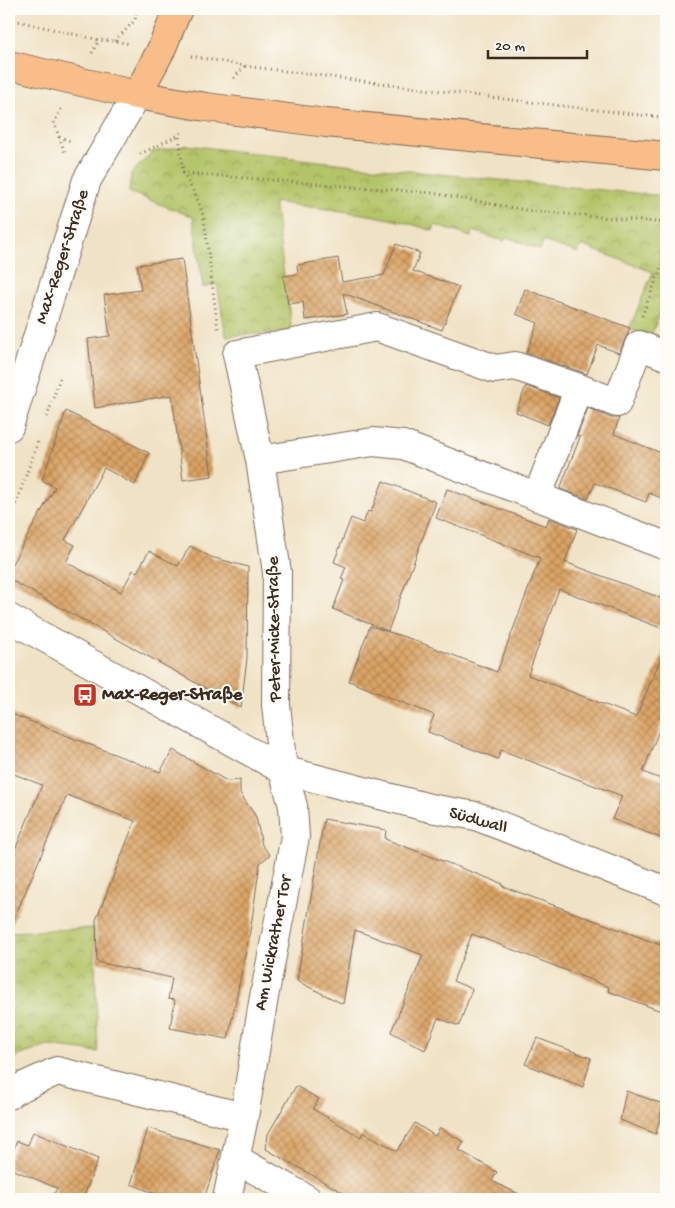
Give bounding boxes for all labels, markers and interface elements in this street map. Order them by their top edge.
scale bar [488,28,586,60]
text: 20 m [495,38,525,56]
street label: Max-Reger-Straße [31,186,95,327]
street label: Peter-Micke-Straße [263,555,287,703]
bus stop icon: Max-Reger-Straße [72,682,98,708]
place label: Max-Reger-Straße [102,685,243,706]
street label: Südwall [447,803,509,839]
street label: Am Wickrather Tor [251,872,298,1012]

